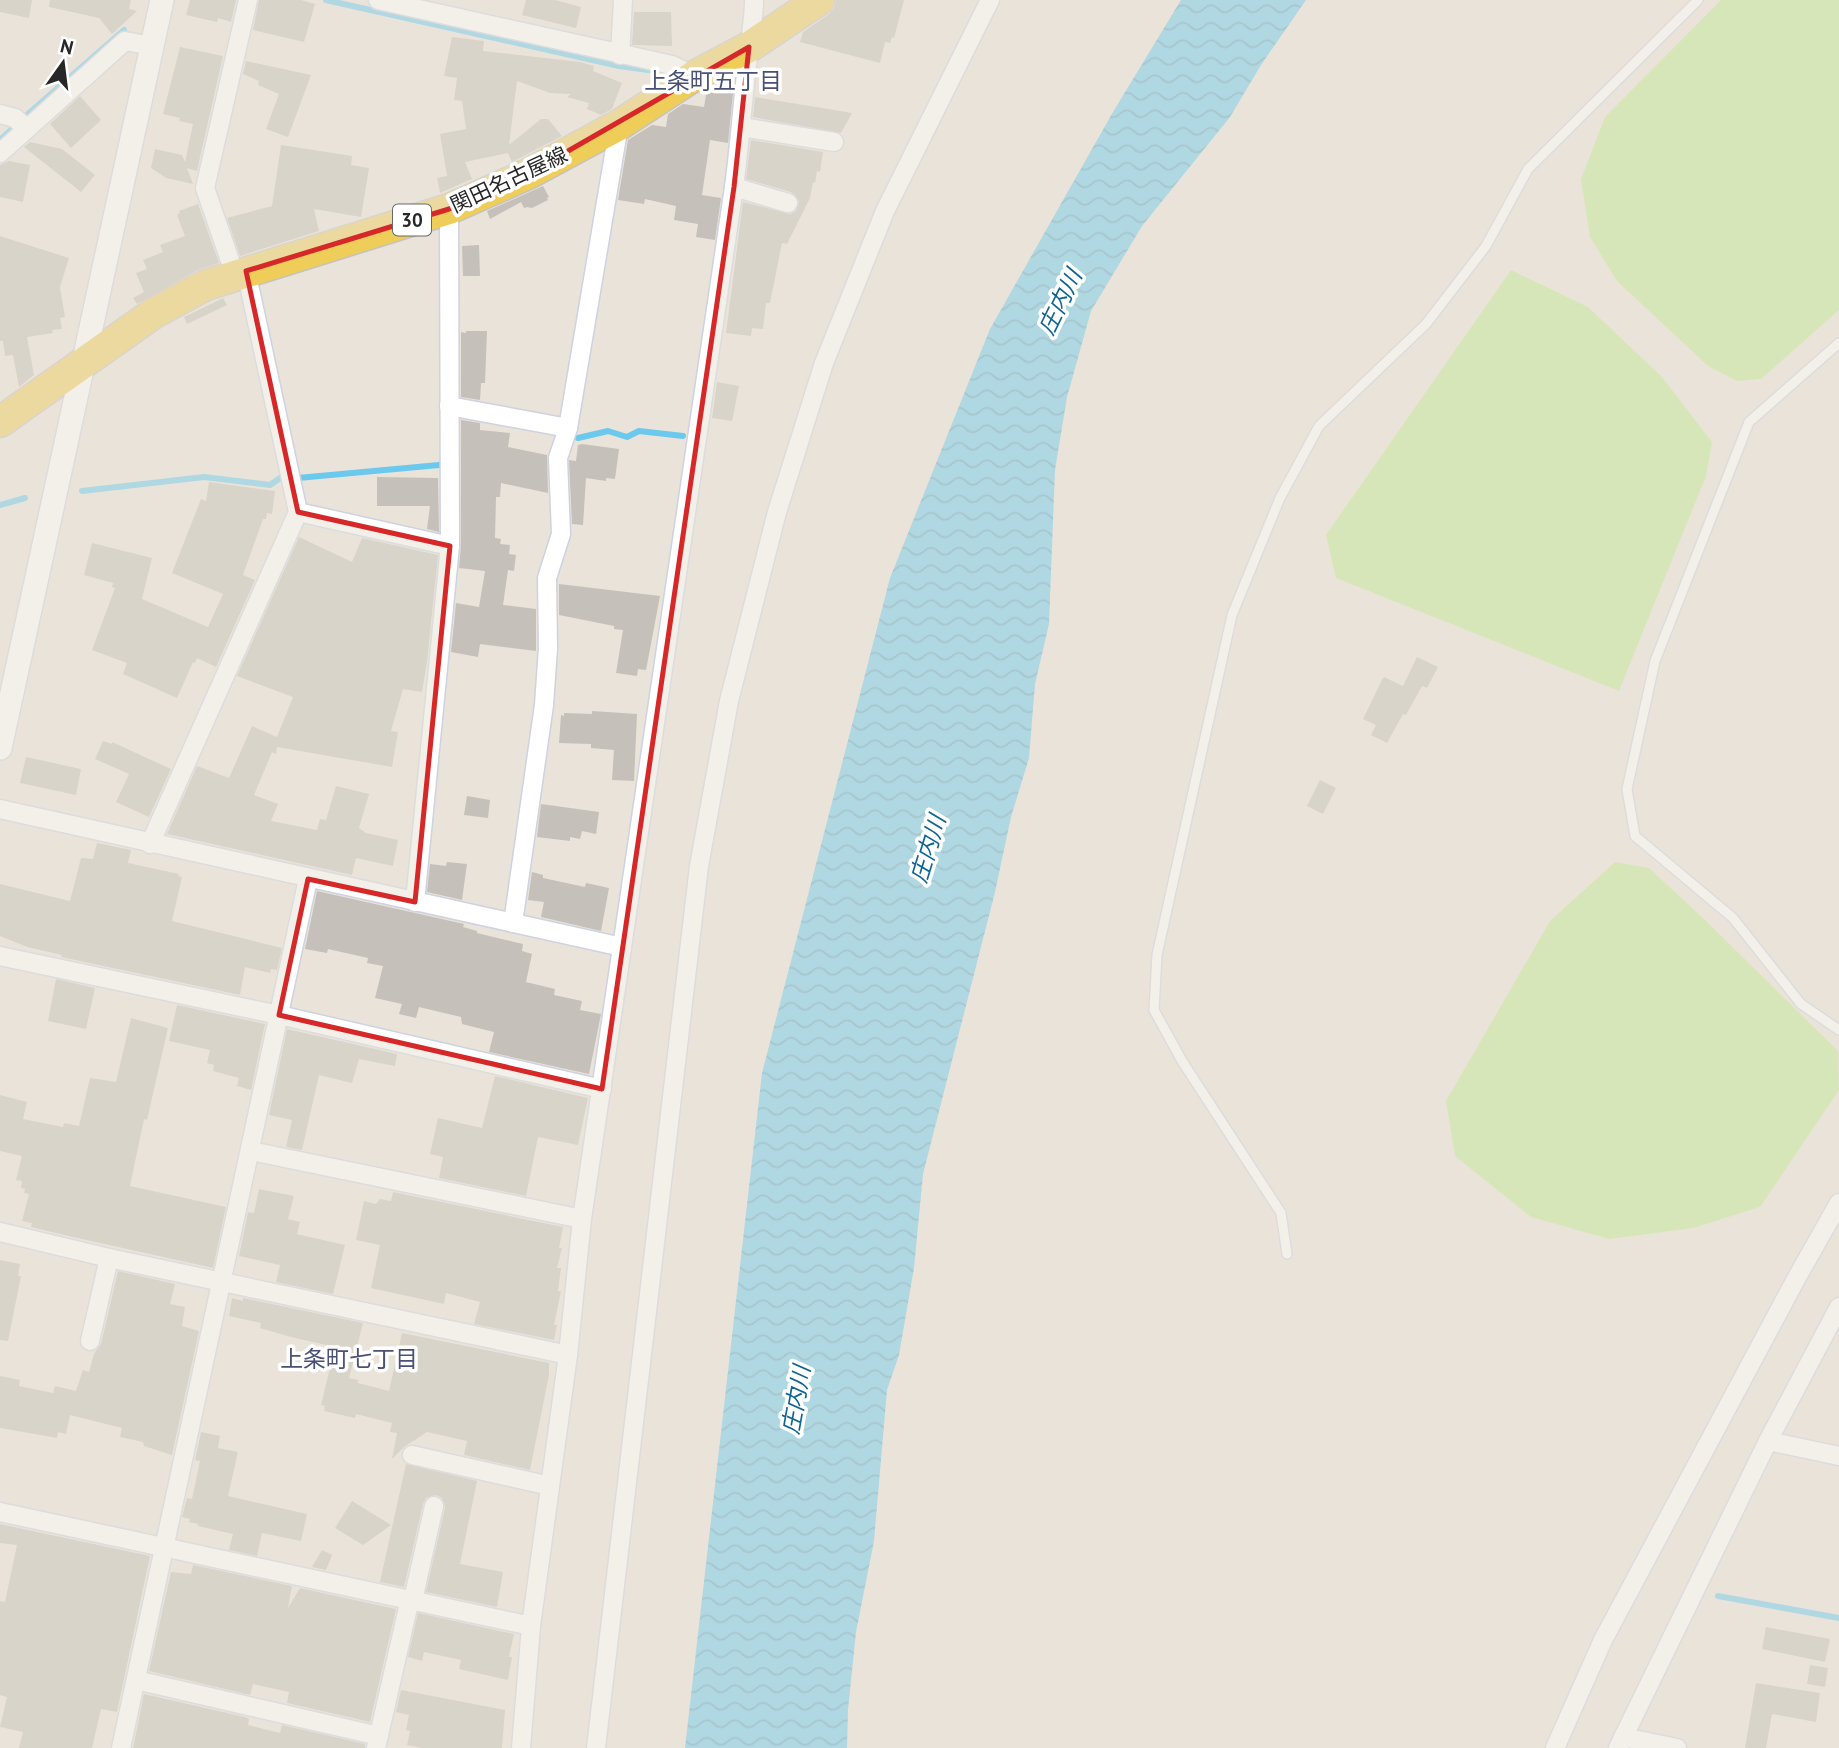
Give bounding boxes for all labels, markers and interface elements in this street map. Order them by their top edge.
north arrow [28,28,98,98]
text: N [58,33,76,60]
district label: 上条町五丁目 [644,66,782,95]
street label: 関田名古屋線 [446,141,572,218]
road number: 30 [393,204,431,235]
water label: 庄内川 [1031,262,1089,339]
water label: 庄内川 [904,809,952,886]
district label: 上条町七丁目 [280,1344,418,1373]
water label: 庄内川 [775,1360,816,1436]

